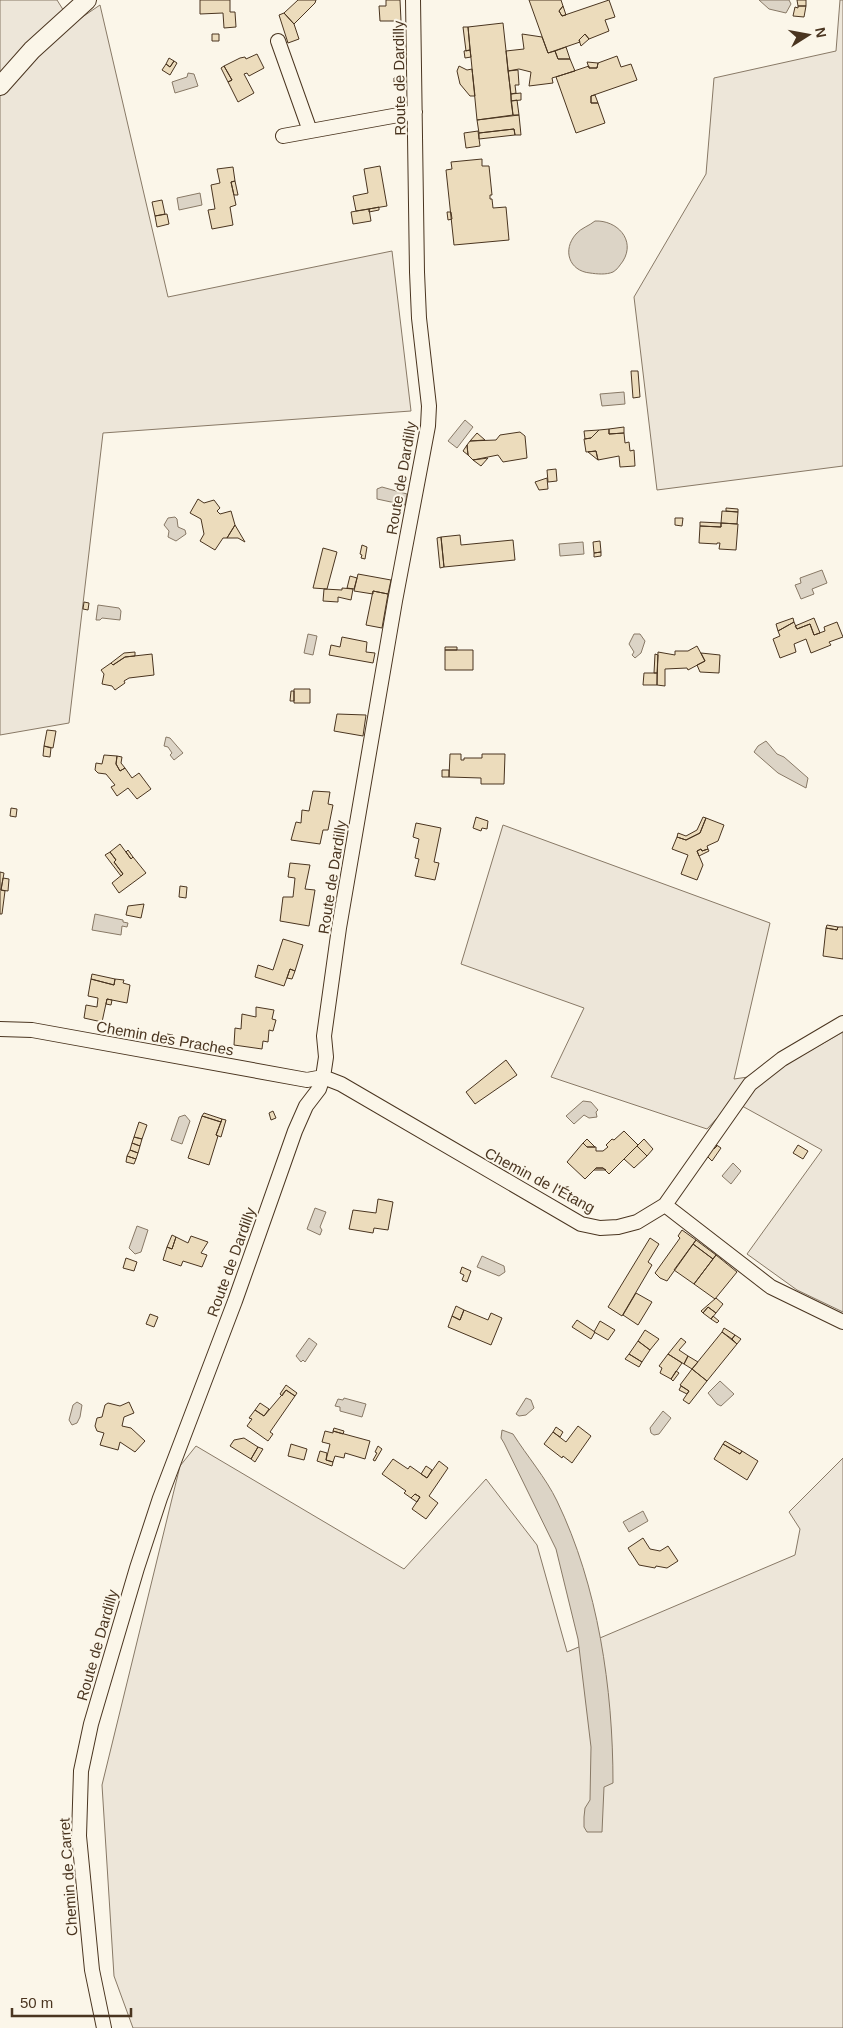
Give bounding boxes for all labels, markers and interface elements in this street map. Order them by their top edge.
north arrow [783,10,833,60]
street label: Route de Dardilly [389,20,409,136]
text: N [812,26,830,39]
street label: Route de Dardilly [383,419,419,536]
street label: Route de Dardilly [315,818,349,935]
street label: Chemin des Praches [95,1018,235,1058]
street label: Chemin de l'Étang [482,1144,598,1216]
street label: Route de Dardilly [203,1205,259,1319]
street label: Route de Dardilly [73,1587,121,1703]
street label: Chemin de Carret [55,1817,81,1937]
scale bar [12,1986,131,2018]
text: 50 m [20,1994,53,2011]

